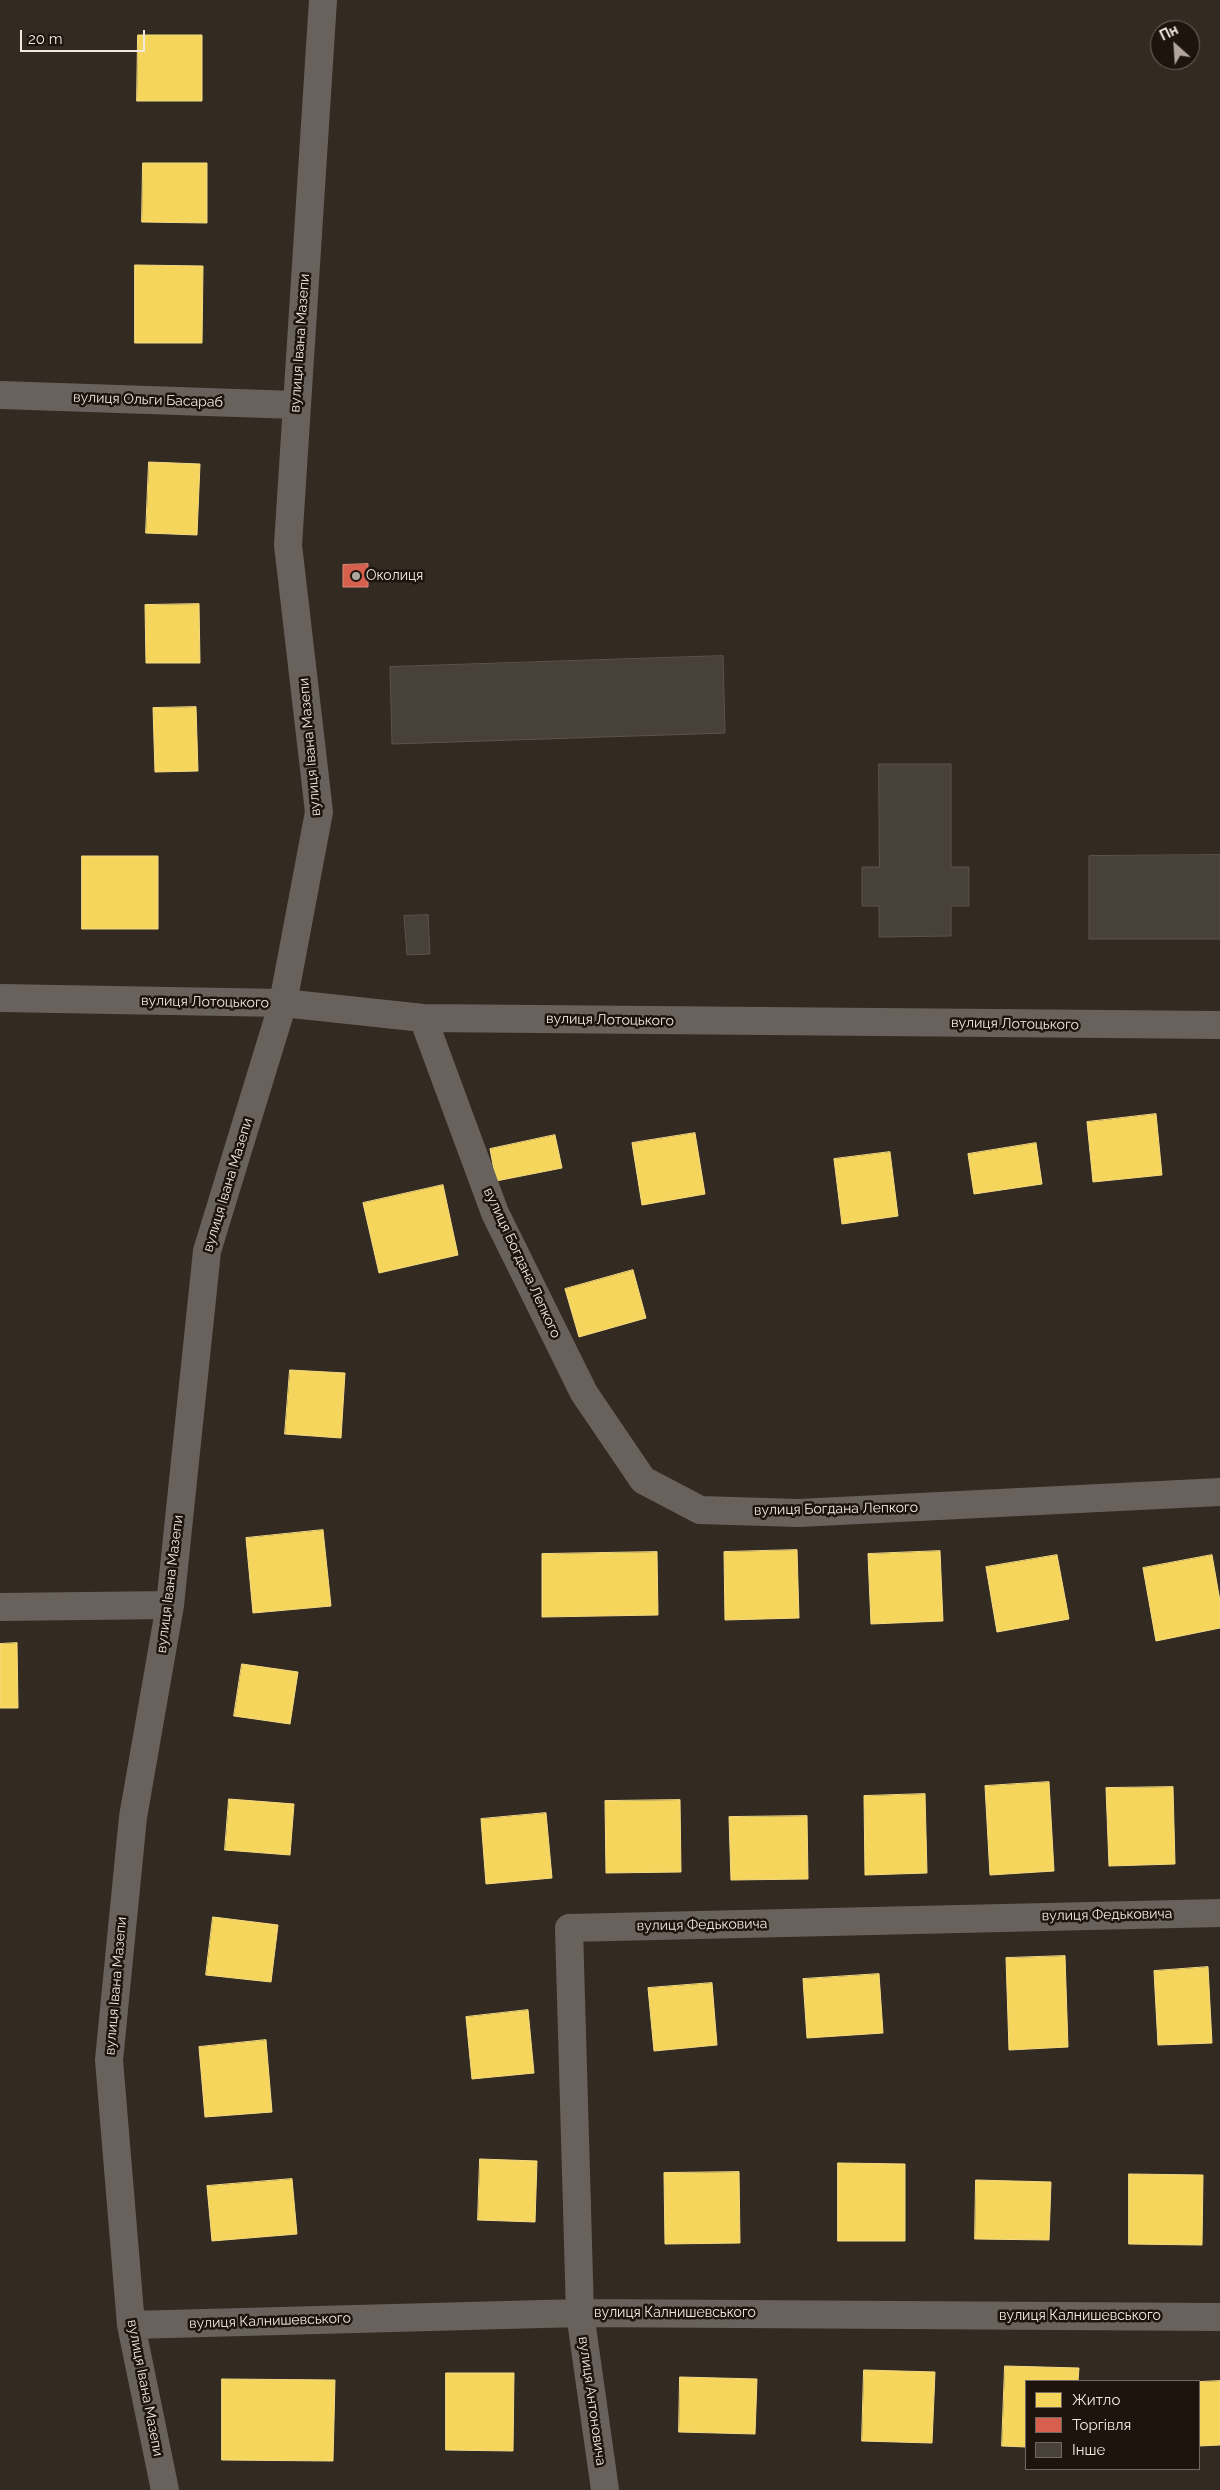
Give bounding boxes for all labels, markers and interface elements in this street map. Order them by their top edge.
scale bar [22,20,148,52]
north arrow [1150,20,1200,70]
text: Пн [1157,21,1181,44]
text: 20 m [28,30,63,48]
street label: вулиця Івана Мазепи [287,273,313,413]
street label: вулиця Ольги Басараб [73,389,223,411]
place label: Околиця [366,568,423,584]
marker: Околиця [350,570,362,582]
street label: вулиця Івана Мазепи [296,677,324,817]
street label: вулиця Лотоцького [141,992,269,1012]
street label: вулиця Лотоцького [546,1010,674,1030]
street label: вулиця Лотоцького [951,1014,1079,1034]
street label: вулиця Івана Мазепи [200,1116,256,1254]
street label: вулиця Богдана Лепкого [480,1185,564,1341]
street label: вулиця Богдана Лепкого [754,1499,918,1519]
street label: вулиця Івана Мазепи [153,1514,187,1654]
street label: вулиця Федьковича [1042,1905,1172,1925]
street label: вулиця Федьковича [637,1915,767,1935]
street label: вулиця Івана Мазепи [102,1916,130,2056]
street label: вулиця Калнишевського [594,2305,756,2321]
street label: вулиця Калнишевського [999,2308,1161,2324]
street label: вулиця Калнишевського [189,2310,351,2332]
street label: вулиця Івана Мазепи [123,2318,167,2458]
street label: вулиця Антоновича [575,2335,609,2467]
legend [1025,2380,1200,2470]
text: Житло [1072,2391,1120,2409]
text: Торгівля [1072,2416,1131,2434]
text: Інше [1072,2441,1105,2459]

